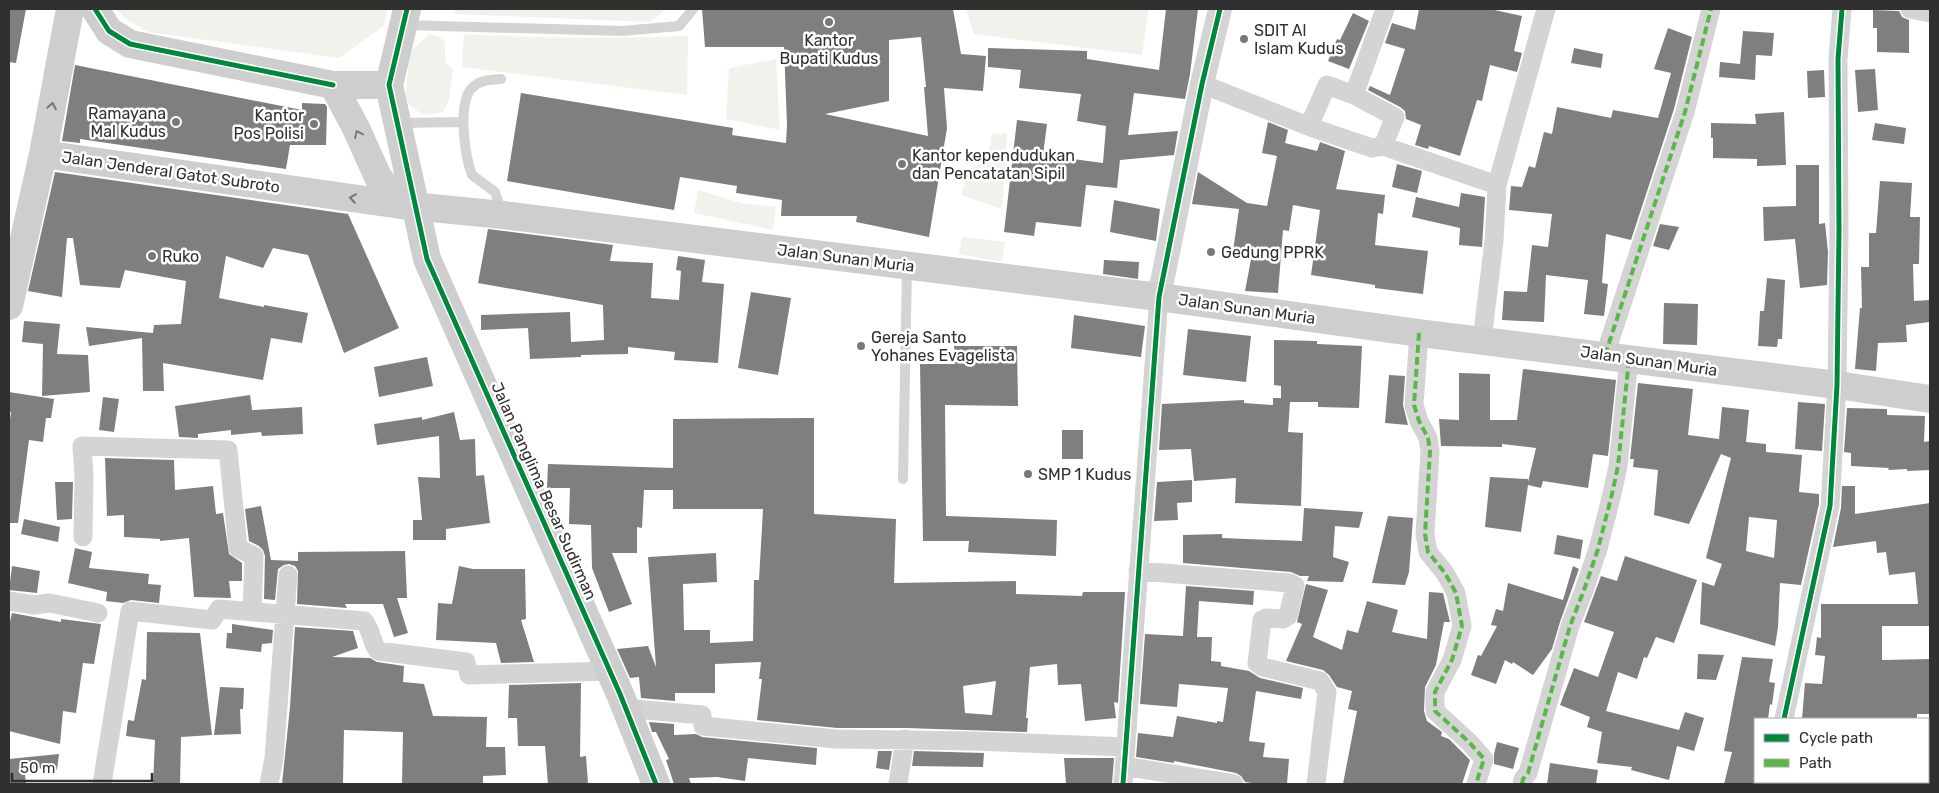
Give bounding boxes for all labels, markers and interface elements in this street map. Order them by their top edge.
marker: Kantor Bupati Kudus [823,16,835,28]
place label: SDIT Al Islam Kudus [1254,21,1344,58]
place label: Kantor Bupati Kudus [780,31,878,68]
marker: SDIT Al Islam Kudus [1238,33,1250,45]
one-way arrow [47,101,57,110]
place label: Ramayana Mal Kudus [88,104,166,141]
place label: Kantor Pos Polisi [233,106,304,143]
marker: Ramayana Mal Kudus [170,116,182,128]
marker: Kantor Pos Polisi [308,118,320,130]
one-way arrow [354,130,365,139]
place label: Kantor kependudukan dan Pencatatan Sipil [912,146,1075,183]
street label: Jalan Jenderal Gatot Subroto [61,147,281,197]
marker: Kantor kependudukan dan Pencatatan Sipil [896,158,908,170]
one-way arrow [348,194,357,204]
street label: Jalan Sunan Muria [776,240,916,276]
place label: Gedung PPRK [1221,243,1324,262]
marker: Gedung PPRK [1205,246,1217,258]
place label: Ruko [162,247,199,266]
marker: Ruko [146,250,158,262]
street label: Jalan Sunan Muria [1177,290,1317,328]
place label: Gereja Santo Yohanes Evagelista [871,328,1015,365]
marker: Gereja Santo Yohanes Evagelista [855,340,867,352]
street label: Jalan Sunan Muria [1579,342,1719,380]
street label: Jalan Panglima Besar Sudirman [487,379,601,603]
place label: SMP 1 Kudus [1038,465,1131,484]
marker: SMP 1 Kudus [1022,468,1034,480]
legend [1754,718,1929,783]
text: Cycle path [1799,729,1873,747]
scale bar [12,750,152,782]
text: Path [1799,754,1832,772]
text: 50 m [20,759,55,777]

